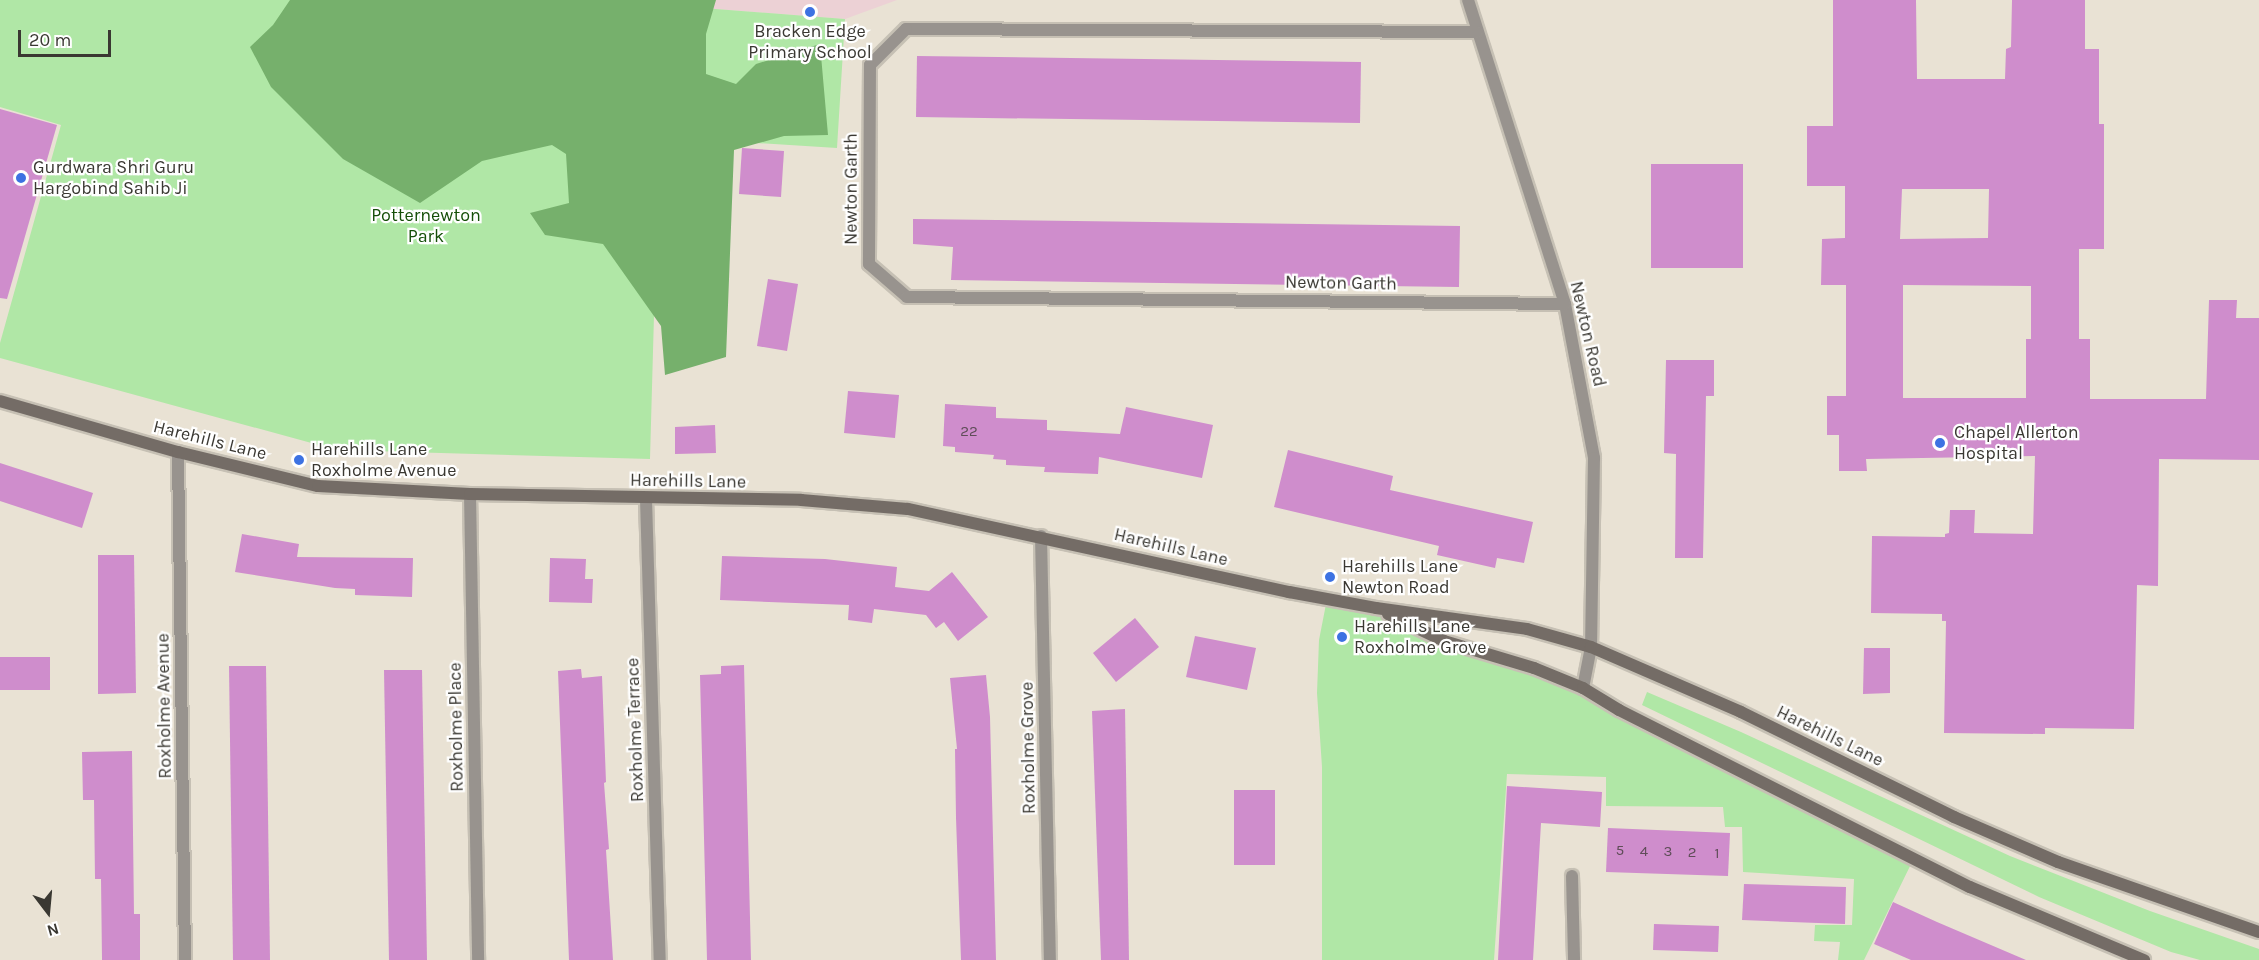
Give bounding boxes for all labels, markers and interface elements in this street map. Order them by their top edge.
marker: Bracken Edge Primary School [803,5,817,19]
scale bar [21,18,114,56]
place label: Bracken Edge Primary School [748,21,872,63]
text: 20 m [29,29,71,51]
street label: Newton Garth [840,133,862,245]
place label: Gurdwara Shri Guru Hargobind Sahib Ji [33,157,194,200]
marker: Gurdwara Shri Guru Hargobind Sahib Ji [14,171,28,185]
park label: Potternewton Park [371,205,481,248]
street label: Newton Garth [1285,271,1397,295]
street label: Newton Road [1565,279,1611,389]
street label: Harehills Lane [151,415,269,465]
place label: Chapel Allerton Hospital [1954,422,2079,464]
house number: 22 [960,423,978,441]
marker: Chapel Allerton Hospital [1931,434,1949,452]
place label: Harehills Lane Roxholme Avenue [311,439,456,482]
marker: Harehills Lane Roxholme Avenue [292,453,306,467]
street label: Harehills Lane [630,469,746,493]
street label: Harehills Lane [1112,523,1230,571]
place label: Harehills Lane Newton Road [1342,556,1458,598]
marker: Harehills Lane Newton Road [1323,570,1337,584]
place label: Harehills Lane Roxholme Grove [1354,616,1486,658]
marker: Harehills Lane Roxholme Grove [1335,630,1349,644]
street label: Roxholme Avenue [152,633,176,779]
street label: Roxholme Terrace [622,657,648,803]
street label: Roxholme Place [444,662,468,792]
street label: Roxholme Grove [1016,682,1040,814]
street label: Harehills Lane [1773,701,1887,771]
house number: 5 [1616,842,1624,860]
house number: 4 [1640,843,1648,861]
house number: 3 [1664,843,1672,861]
house number: 2 [1688,844,1696,862]
house number: 1 [1715,845,1719,863]
north arrow [18,882,78,942]
text: N [45,919,61,940]

